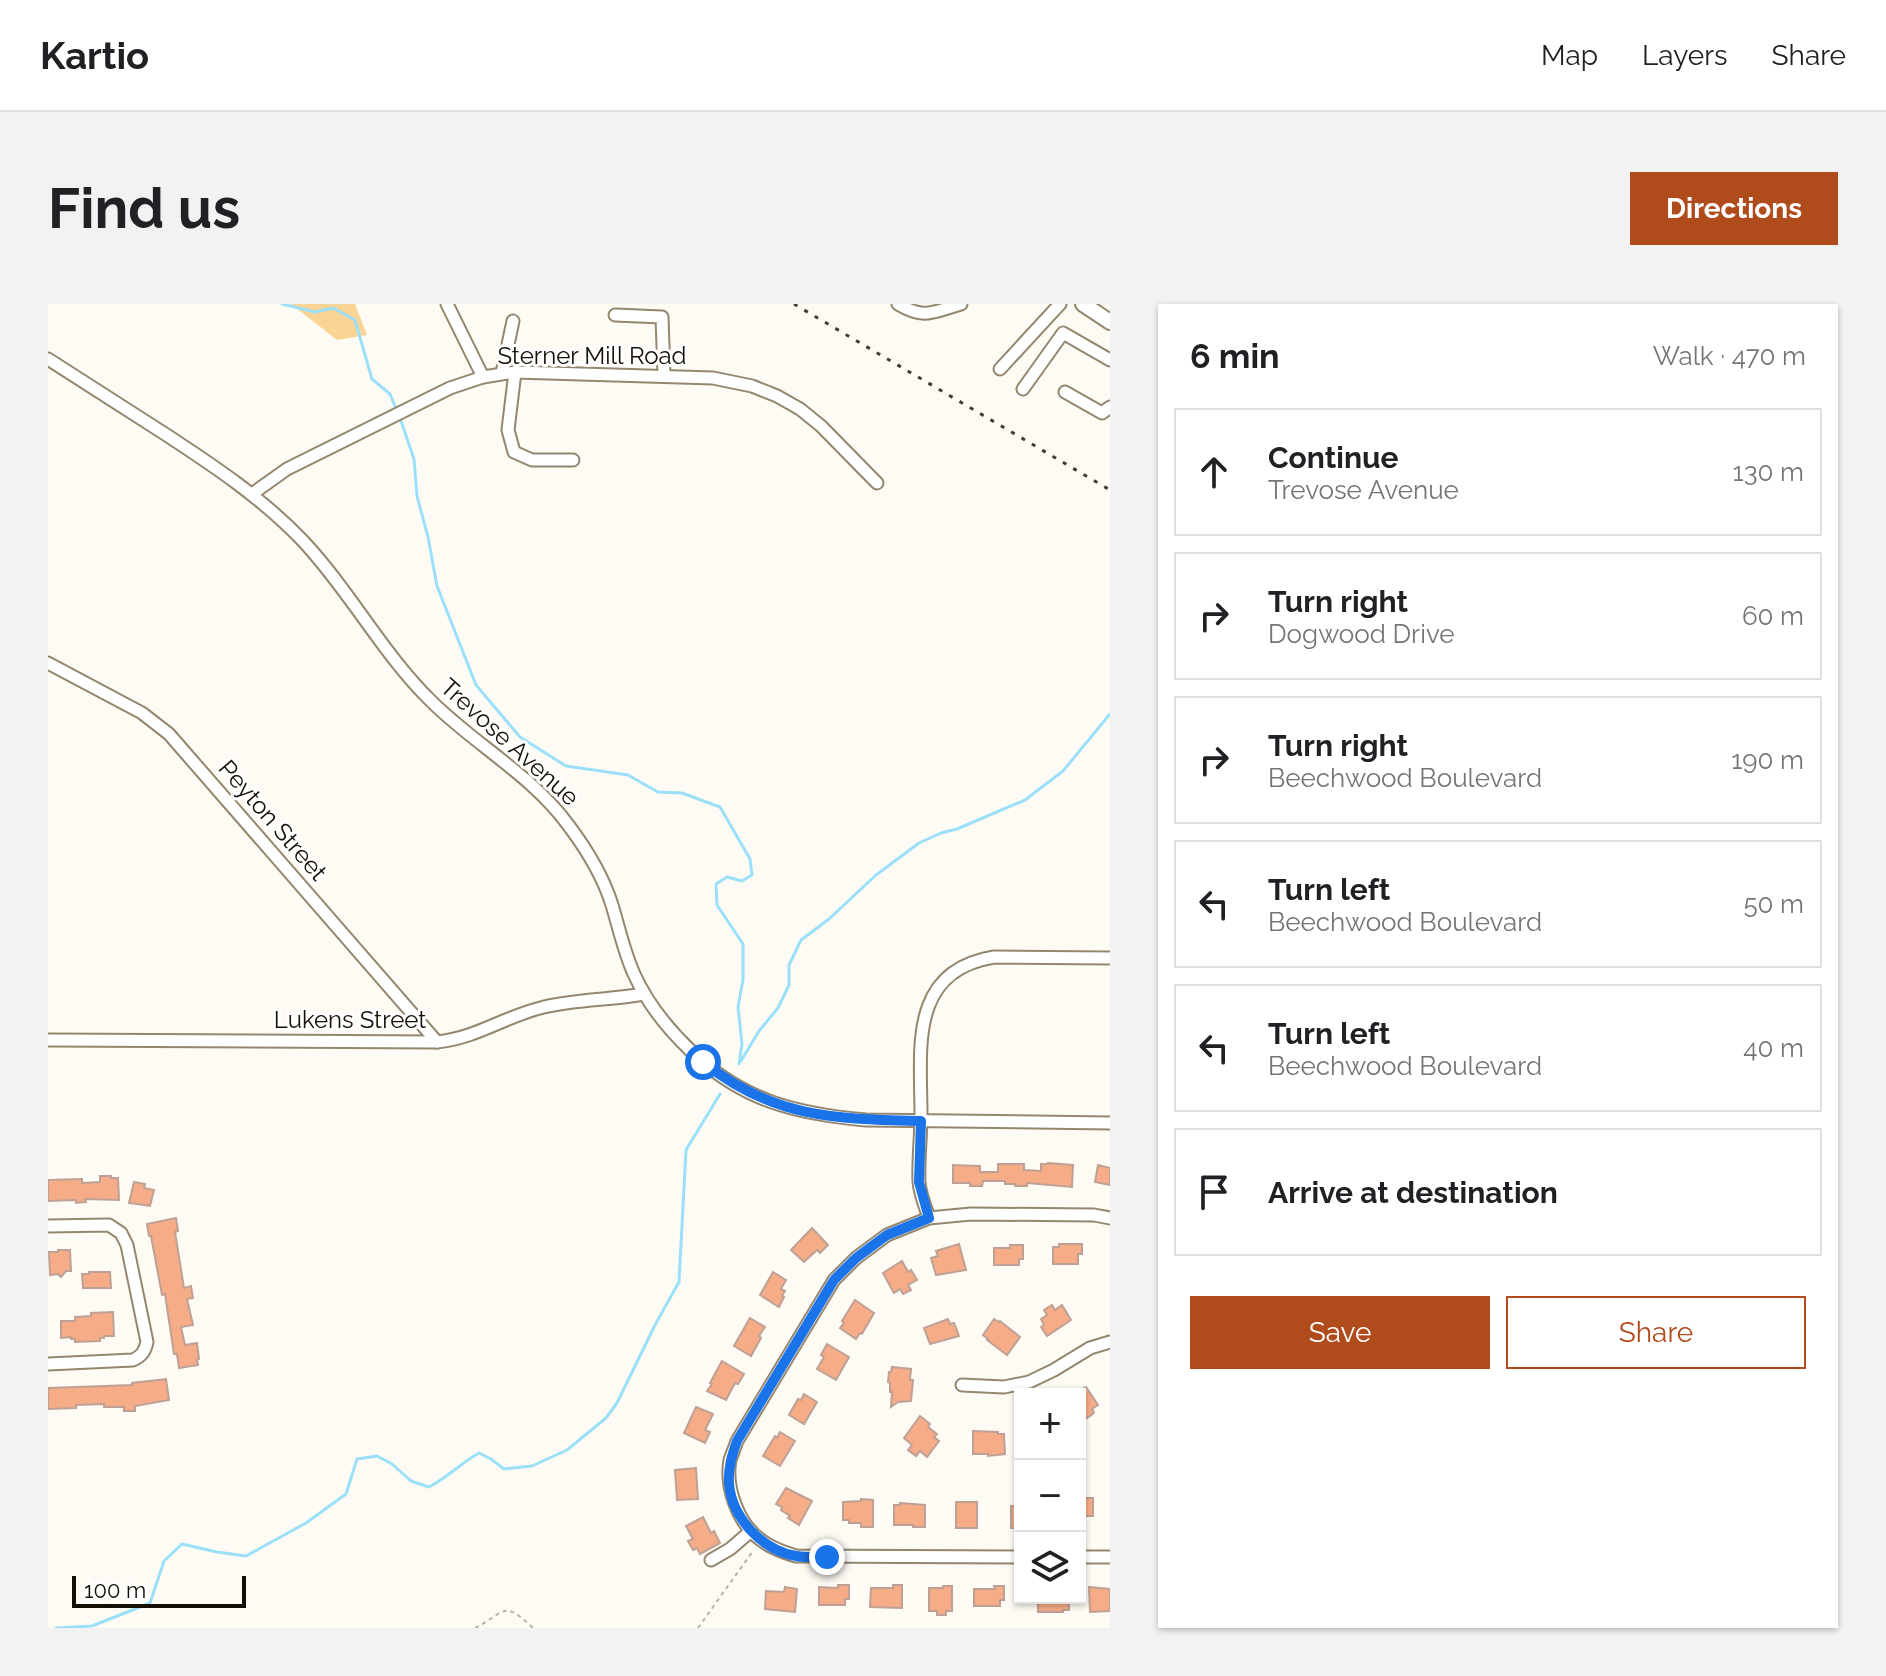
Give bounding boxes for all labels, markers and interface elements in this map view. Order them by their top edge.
text: Kartio [40,33,149,78]
text: Map [1541,39,1598,72]
text: Layers [1642,39,1728,72]
text: Share [1772,39,1846,72]
button: Directions [1630,172,1838,245]
text: Find us [48,175,240,241]
text: 6 min [1190,336,1280,376]
street label: Sterner Mill Road [497,341,687,370]
text: Walk · 470 m [1653,341,1806,371]
text: Continue [1268,440,1399,475]
icon: ahead [1192,450,1236,494]
text: 130 m [1733,457,1804,487]
text: Trevose Avenue [1268,475,1459,505]
text: Turn right [1268,584,1408,619]
icon: right [1192,594,1236,638]
text: 60 m [1742,601,1804,631]
text: Dogwood Drive [1268,619,1455,649]
street label: Trevose Avenue [435,672,585,812]
text: Turn right [1268,728,1408,763]
icon: right [1192,738,1236,782]
text: 190 m [1731,745,1804,775]
street label: Peyton Street [213,754,333,886]
text: Beechwood Boulevard [1268,763,1542,793]
text: Turn left [1268,872,1390,907]
icon: left [1192,882,1236,926]
text: 50 m [1743,889,1804,919]
text: Beechwood Boulevard [1268,907,1542,937]
street label: Lukens Street [274,1005,426,1034]
text: Turn left [1268,1016,1390,1051]
icon: left [1192,1026,1236,1070]
text: 40 m [1743,1033,1804,1063]
route start [685,1044,721,1080]
text: Beechwood Boulevard [1268,1051,1542,1081]
icon: arrive [1192,1170,1236,1214]
text: Arrive at destination [1268,1175,1558,1210]
button: Save [1190,1296,1490,1369]
button: Share [1506,1296,1806,1369]
map controls [1014,1388,1086,1604]
button: + [1014,1388,1086,1460]
button: − [1014,1460,1086,1532]
button: layers [1014,1532,1086,1604]
route end [809,1539,845,1575]
scale bar [72,1572,246,1608]
text: 100 m [84,1577,146,1603]

